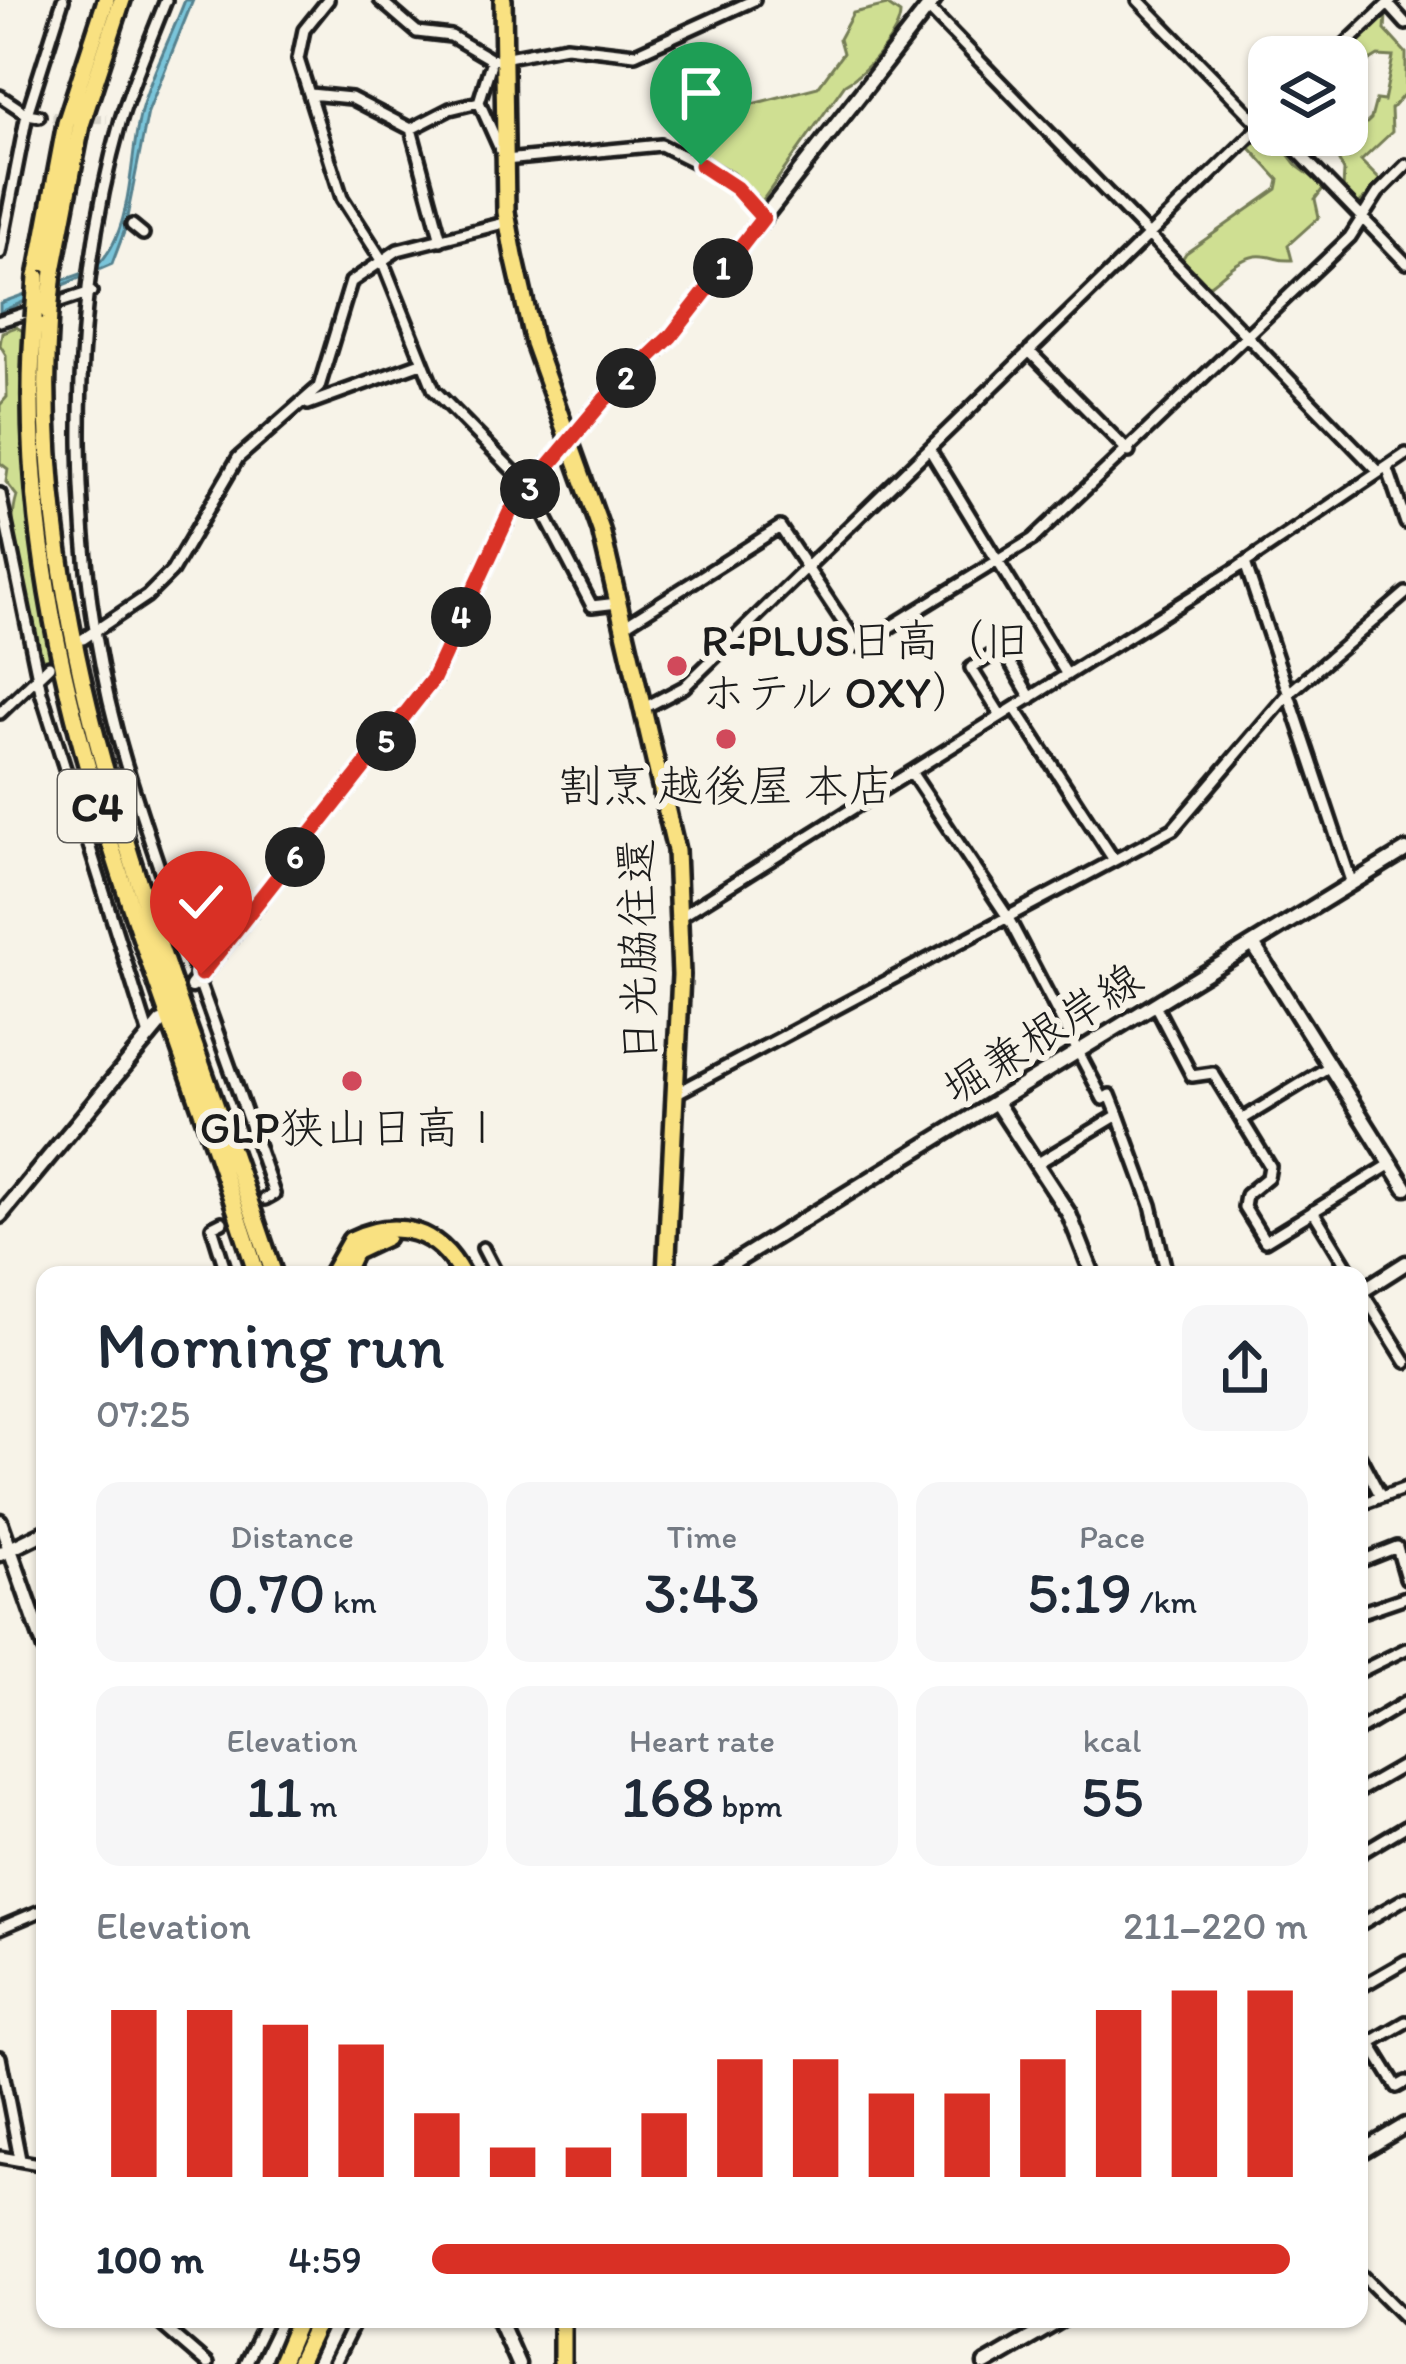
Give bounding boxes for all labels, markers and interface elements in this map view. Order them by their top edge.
map controls [1248,36,1368,156]
button: layers [1248,36,1368,156]
pin [650,42,752,165]
icon: arrive [668,60,734,126]
pin: 1 [693,238,753,298]
text: 1 [715,248,731,287]
pin: 2 [596,348,656,408]
text: 2 [617,358,635,397]
pin: 3 [500,459,560,519]
text: 3 [521,469,539,508]
pin: 4 [431,587,491,647]
text: 4 [451,597,471,636]
place label: R-PLUS日高（旧 ホテル OXY） [701,613,1030,719]
marker: R-PLUS日高（旧 ホテル OXY） [664,653,690,679]
pin: 5 [356,711,416,771]
text: 5 [377,721,395,760]
marker: 割烹 越後屋 本店 [713,726,739,752]
place label: 割烹 越後屋 本店 [558,758,894,812]
road number: C4 [58,770,136,842]
pin: 6 [265,827,325,887]
text: 6 [286,837,304,876]
street label: 日光脇往還 [608,838,666,1064]
pin [150,851,252,974]
icon: check [168,869,234,935]
street label: 堀兼根岸線 [932,950,1152,1116]
marker: GLP狭山日高Ⅰ [339,1068,365,1094]
place label: GLP狭山日高Ⅰ [199,1100,505,1154]
text: Morning run [96,1305,445,1385]
button: share [1182,1305,1308,1431]
text: 07:25 [96,1390,190,1437]
text: Distance [230,1517,354,1556]
text: Time [667,1517,737,1556]
text: Pace [1079,1517,1145,1556]
text: 0.70 [207,1556,326,1628]
text: 3:43 [644,1556,760,1628]
text: 5:19 [1027,1556,1132,1628]
text: km [326,1582,377,1621]
text: /km [1132,1582,1197,1621]
text: Elevation [226,1721,358,1760]
text: Heart rate [629,1721,775,1760]
text: kcal [1083,1721,1141,1760]
text: 11 [247,1760,302,1832]
text: 168 [621,1760,714,1832]
text: 55 [1081,1760,1144,1832]
text: m [302,1786,337,1825]
text: bpm [714,1786,783,1825]
text: Elevation [96,1902,251,1949]
text: 211–220 m [1123,1902,1308,1949]
text: 100 m [96,2236,204,2283]
text: 4:59 [288,2236,362,2283]

